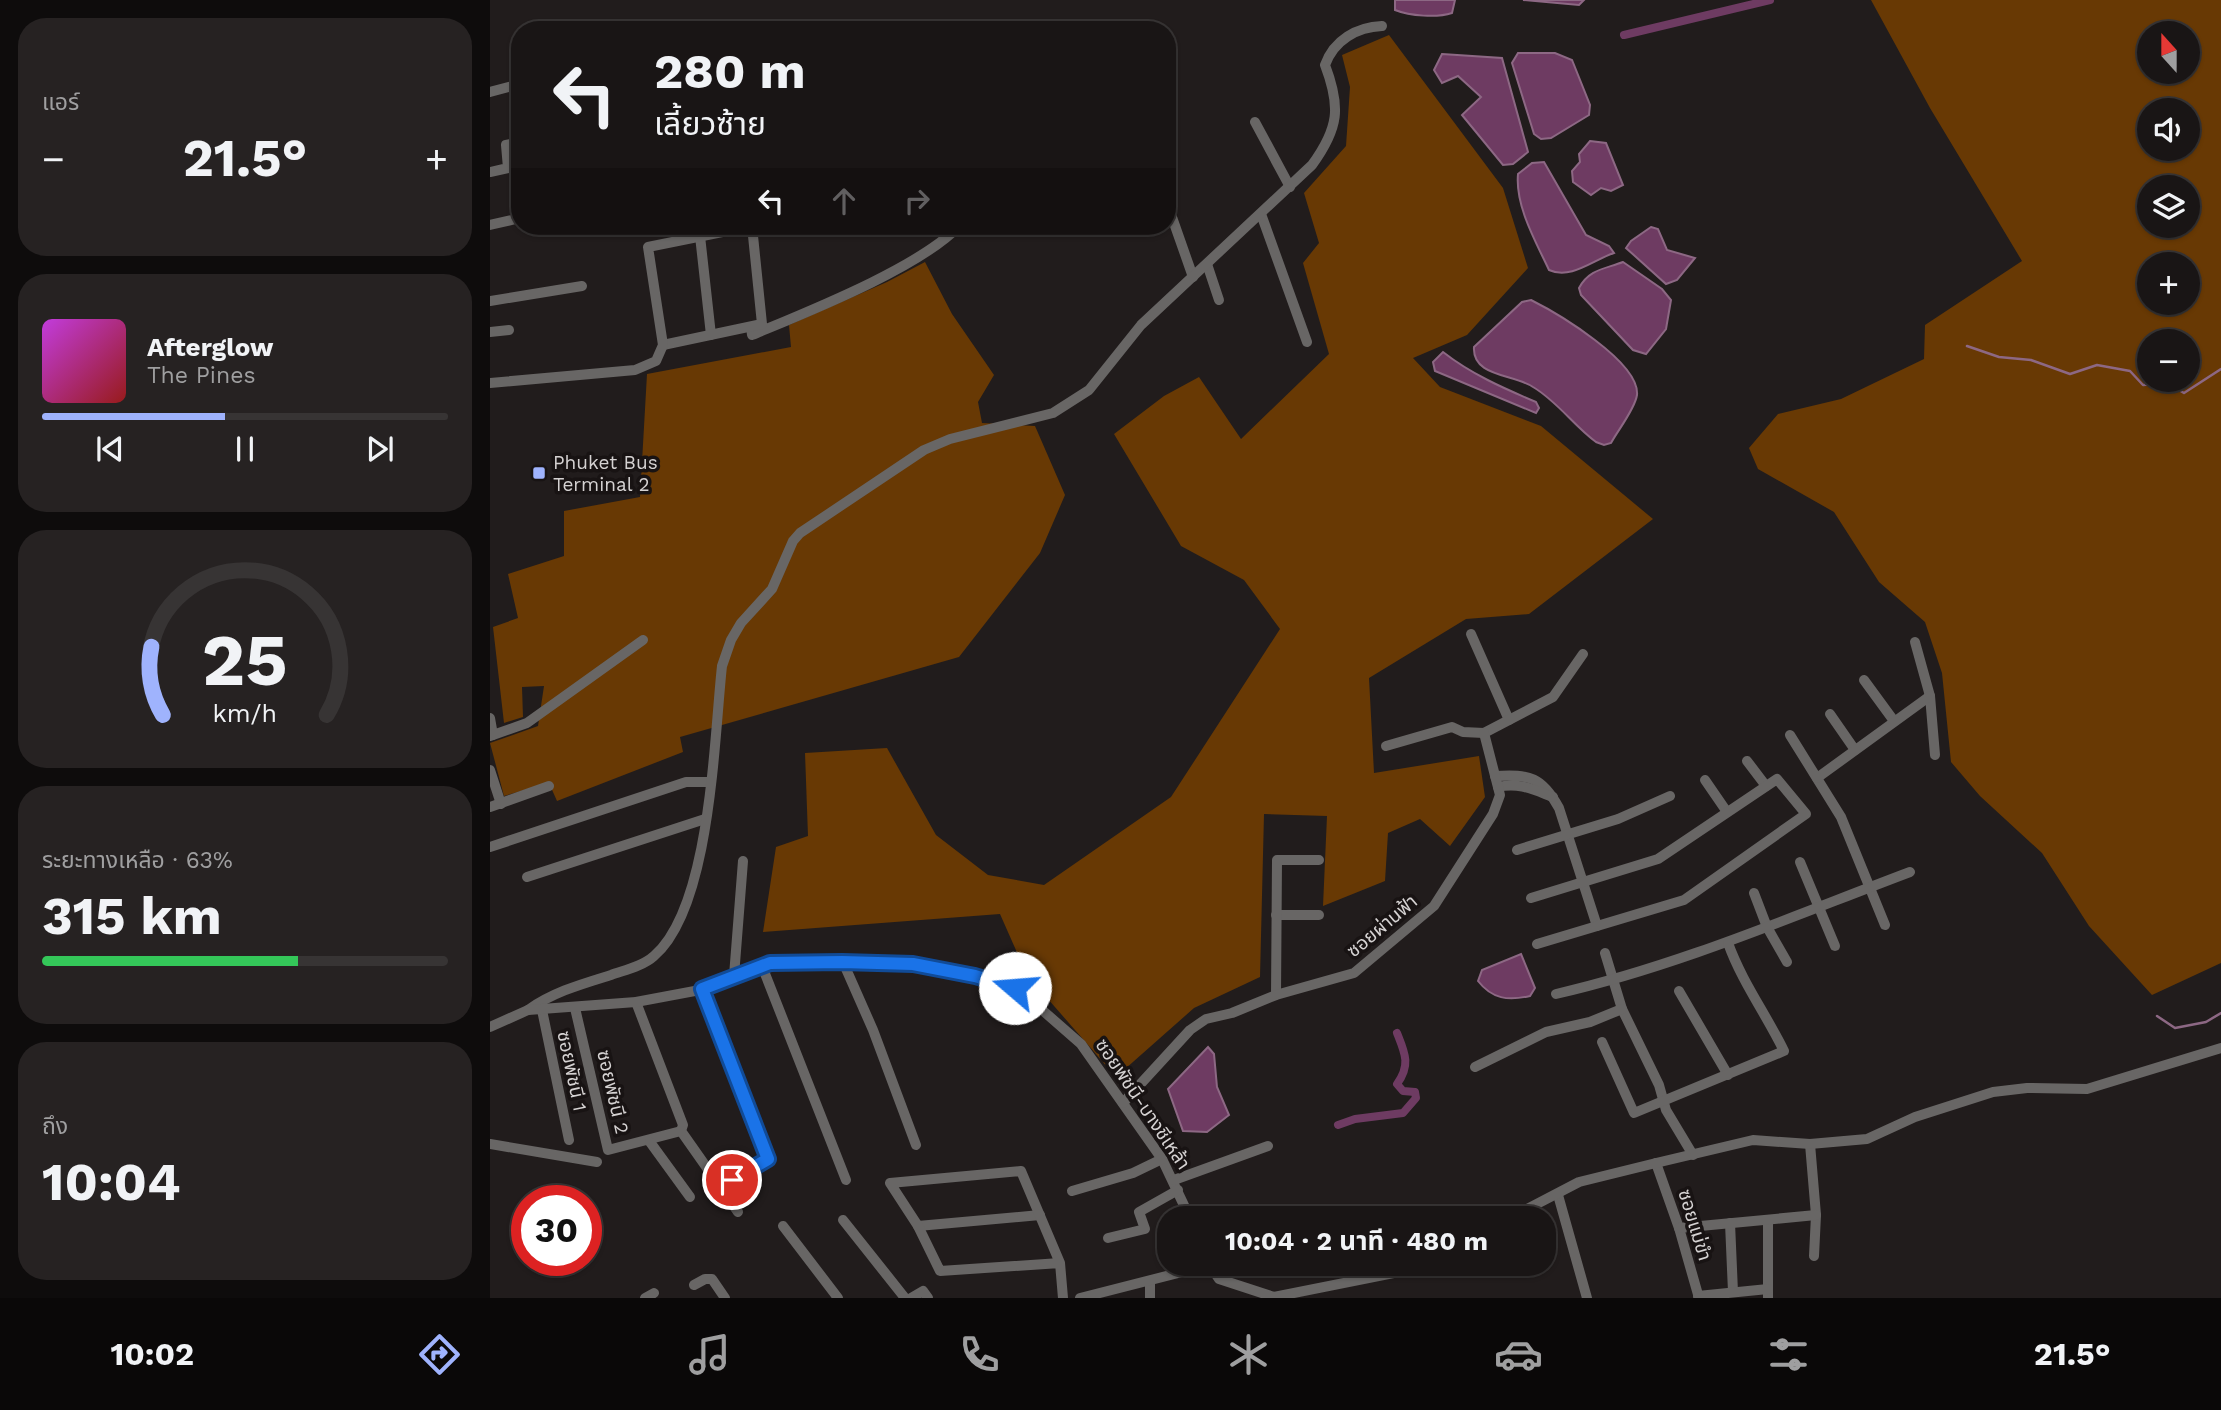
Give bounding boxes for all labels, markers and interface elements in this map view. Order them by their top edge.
north arrow [2137,21,2200,84]
map controls [2137,21,2200,392]
text: 280 m [654,42,806,100]
icon: left [539,49,630,140]
text: แอร์ [42,89,79,116]
button: sound [2137,98,2200,161]
text: เลี้ยวซ้าย [654,105,766,143]
text: 21.5° [183,128,307,189]
text: − [42,137,65,181]
text: + [425,137,448,181]
button: layers [2137,175,2200,238]
icon: left [752,182,790,220]
icon: ahead [825,182,863,220]
icon: right [898,182,936,220]
button: + [2137,252,2200,315]
button: − [2137,329,2200,392]
text: Afterglow [147,332,273,362]
text: The Pines [147,362,256,389]
icon: previous [91,430,129,468]
icon: pause [226,430,264,468]
icon: next [361,430,399,468]
place label: Phuket Bus Terminal 2 [553,451,658,496]
marker: Phuket Bus Terminal 2 [531,465,547,481]
text: 25 [202,617,288,703]
text: km/h [213,699,277,728]
text: ระยะทางเหลือ · 63% [42,847,233,874]
text: 315 km [42,886,222,947]
street label: ซอยผ่านฟ้า [1342,890,1422,962]
position arrow [978,951,1052,1025]
street label: ซอยพัชนี 1 [552,1029,592,1113]
street label: ซอยพัชนี-บางชีเหล้า [1091,1034,1195,1174]
street label: ซอยพัชนี 2 [592,1048,634,1136]
text: ถึง [42,1113,68,1140]
pin [702,1150,762,1210]
text: 10:04 [42,1152,181,1213]
icon: arrive [713,1161,751,1199]
speed limit sign: 30 [511,1185,602,1276]
street label: ซอยแม่ขำ [1673,1187,1717,1263]
text: 10:04 · 2 นาที · 480 m [1225,1226,1488,1256]
icon: directions [415,1330,464,1379]
icon: music [685,1330,734,1379]
icon: phone [955,1330,1004,1379]
icon: climate [1224,1330,1273,1379]
icon: car [1494,1330,1543,1379]
icon: filters [1764,1330,1813,1379]
text: 10:02 [110,1335,194,1373]
text: 21.5° [2034,1335,2110,1373]

